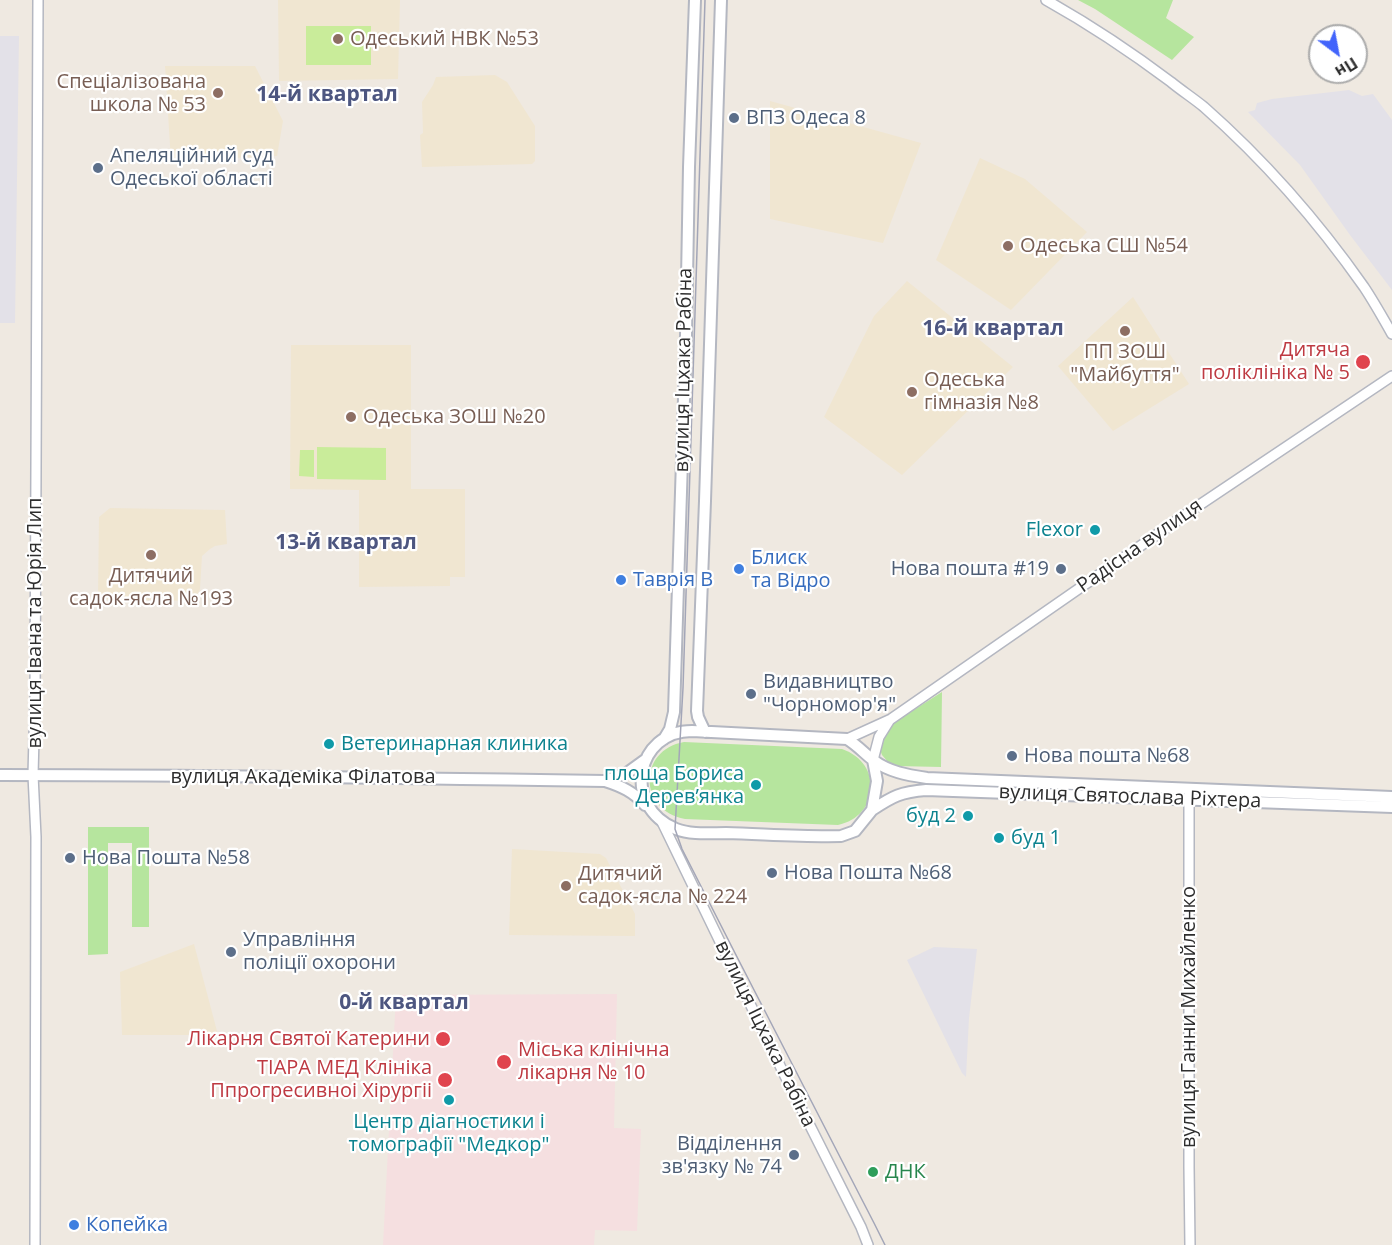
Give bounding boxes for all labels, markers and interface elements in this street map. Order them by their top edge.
north arrow [1308,24,1368,84]
place label: Одеський НВК №53 [350,27,539,51]
marker: Одеський НВК №53 [331,32,345,46]
text: Пн [1331,52,1362,83]
place label: Спеціалізована школа № 53 [57,70,206,117]
district label: 14-й квартал [256,82,398,108]
marker: Спеціалізована школа № 53 [211,86,225,100]
place label: ВПЗ Одеса 8 [746,106,866,130]
marker: ВПЗ Одеса 8 [727,111,741,125]
place label: Апеляційний суд Одеської області [110,144,273,191]
marker: Апеляційний суд Одеської області [91,161,105,175]
place label: Одеська СШ №54 [1020,234,1188,258]
marker: Одеська СШ №54 [1001,239,1015,253]
street label: вулиця Іцхака Рабіна [670,267,698,473]
district label: 16-й квартал [922,316,1064,342]
marker: ПП ЗОШ "Майбуття" [1118,324,1132,338]
place label: Дитяча поліклініка № 5 [1201,338,1350,385]
place label: ПП ЗОШ "Майбуття" [1070,340,1180,387]
marker: Дитяча поліклініка № 5 [1354,353,1372,371]
place label: Одеська гімназія №8 [924,368,1039,415]
marker: Одеська гімназія №8 [905,385,919,399]
place label: Одеська ЗОШ №20 [363,405,546,429]
marker: Одеська ЗОШ №20 [344,410,358,424]
street label: Радісна вулиця [1073,494,1207,598]
street label: вулиця Івана та Юрія Лип [23,497,47,749]
place label: Flexor [1026,518,1083,542]
marker: Flexor [1088,523,1102,537]
district label: 13-й квартал [275,530,417,556]
place label: Блиск та Відро [751,546,830,593]
marker: Дитячий садок-ясла №193 [144,548,158,562]
place label: Нова пошта #19 [891,557,1049,581]
marker: Блиск та Відро [732,562,746,576]
marker: Нова пошта #19 [1054,562,1068,576]
place label: Дитячий садок-ясла №193 [69,564,233,611]
place label: Таврія В [633,568,713,592]
marker: Таврія В [614,573,628,587]
place label: Видавництво "Чорномор'я" [763,670,896,717]
marker: Видавництво "Чорномор'я" [744,687,758,701]
place label: Ветеринарная клиника [341,732,568,756]
marker: Ветеринарная клиника [322,737,336,751]
place label: Нова пошта №68 [1024,744,1190,768]
marker: Нова пошта №68 [1005,749,1019,763]
place label: площа Бориса Деревʼянка [604,762,744,809]
street label: вулиця Академіка Філатова [170,765,436,789]
marker: площа Бориса Деревʼянка [749,778,763,792]
street label: вулиця Святослава Ріхтера [998,780,1262,814]
place label: буд 2 [906,804,956,828]
marker: буд 2 [961,809,975,823]
place label: буд 1 [1011,826,1061,850]
marker: буд 1 [992,831,1006,845]
place label: Нова Пошта №58 [82,846,250,870]
marker: Нова Пошта №58 [63,851,77,865]
place label: Нова Пошта №68 [784,861,952,885]
place label: Дитячий садок-ясла № 224 [578,862,747,909]
marker: Нова Пошта №68 [765,866,779,880]
marker: Дитячий садок-ясла № 224 [559,879,573,893]
street label: вулиця Ганни Михайленко [1177,886,1201,1148]
place label: Управління поліції охорони [243,928,396,975]
street label: вулиця Іцхака Рабіна [709,937,821,1131]
marker: Управління поліції охорони [224,945,238,959]
district label: 0-й квартал [339,990,469,1016]
place label: Лікарня Святої Катерини [187,1027,430,1051]
marker: Лікарня Святої Катерини [434,1030,452,1048]
place label: Міська клінічна лікарня № 10 [518,1038,669,1085]
marker: Міська клінічна лікарня № 10 [495,1053,513,1071]
place label: ТІАРА МЕД Клініка Ппрогресивноі Хірургіі [210,1056,432,1103]
marker: ТІАРА МЕД Клініка Ппрогресивноі Хірургіі [436,1071,454,1089]
marker: Центр діагностики і томографії "Медкор" [442,1093,456,1107]
place label: Центр діагностики і томографії "Медкор" [349,1110,549,1157]
place label: Відділення зв'язку № 74 [662,1132,782,1179]
marker: Відділення зв'язку № 74 [787,1148,801,1162]
place label: ДНК [885,1160,926,1184]
marker: ДНК [866,1165,880,1179]
place label: Копейка [86,1213,168,1237]
marker: Копейка [67,1218,81,1232]

